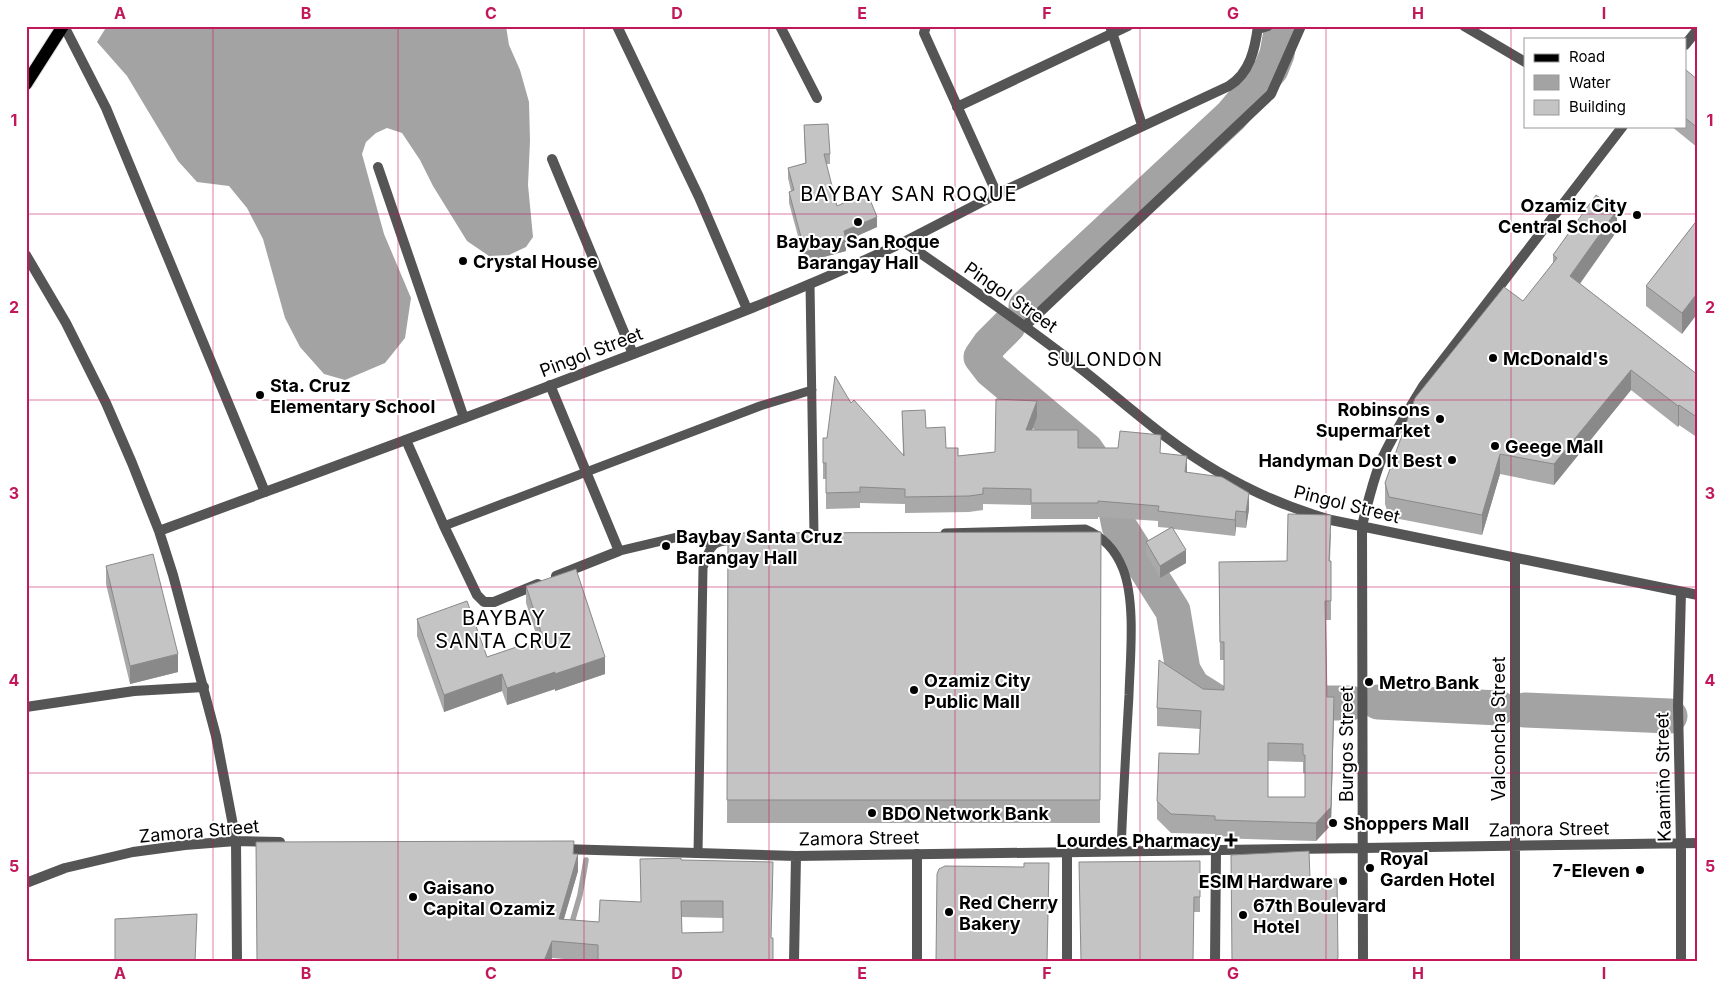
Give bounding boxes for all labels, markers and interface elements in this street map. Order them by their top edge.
text: A [114,3,126,23]
text: B [301,3,311,23]
text: C [485,3,497,23]
text: D [671,3,683,23]
text: E [857,3,867,23]
text: F [1042,3,1052,23]
text: G [1227,3,1239,23]
text: H [1412,3,1424,23]
text: I [1602,3,1606,23]
legend [1524,38,1686,128]
text: Road [1569,47,1605,66]
text: Water [1569,73,1611,92]
text: Building [1569,97,1626,116]
text: 1 [11,110,17,130]
text: 1 [1707,110,1713,130]
district label: BAYBAY SAN ROQUE [800,182,1018,206]
place label: Ozamiz City Central School [1498,195,1627,237]
marker: Ozamiz City Central School [1631,209,1643,221]
marker: Baybay San Roque Barangay Hall [852,216,864,228]
place label: Baybay San Roque Barangay Hall [776,231,940,273]
place label: Crystal House [473,251,598,272]
marker: Crystal House [457,255,469,267]
street label: Pingol Street [961,257,1062,337]
text: 2 [9,297,19,317]
text: 2 [1705,297,1715,317]
street label: Pingol Street [537,323,646,381]
district label: SULONDON [1047,348,1163,371]
place label: McDonald's [1503,348,1608,369]
marker: McDonald's [1487,352,1499,364]
place label: Sta. Cruz Elementary School [270,375,435,417]
marker: Sta. Cruz Elementary School [254,389,266,401]
place label: Robinsons Supermarket [1316,399,1430,441]
marker: Robinsons Supermarket [1434,413,1446,425]
place label: Geege Mall [1505,436,1603,457]
marker: Geege Mall [1489,440,1501,452]
place label: Handyman Do It Best [1258,450,1442,471]
marker: Handyman Do It Best [1446,454,1458,466]
street label: Pingol Street [1292,481,1402,527]
text: 3 [9,483,19,503]
text: 3 [1705,483,1715,503]
place label: Baybay Santa Cruz Barangay Hall [676,526,843,568]
marker: Baybay Santa Cruz Barangay Hall [660,540,672,552]
district label: BAYBAY SANTA CRUZ [435,606,573,653]
street label: Valconcha Street [1488,657,1509,801]
text: 4 [9,670,20,690]
place label: Ozamiz City Public Mall [924,670,1031,712]
text: 4 [1705,670,1716,690]
place label: Metro Bank [1379,672,1480,693]
marker: Metro Bank [1363,676,1375,688]
marker: Ozamiz City Public Mall [908,684,920,696]
street label: Burgos Street [1336,686,1357,802]
street label: Kaamiño Street [1651,712,1675,842]
place label: BDO Network Bank [882,803,1049,824]
marker: BDO Network Bank [866,807,878,819]
place label: Shoppers Mall [1343,813,1469,834]
street label: Zamora Street [138,815,260,847]
marker: Shoppers Mall [1327,817,1339,829]
street label: Zamora Street [1488,817,1610,841]
street label: Zamora Street [798,826,920,850]
place label: Lourdes Pharmacy [1057,830,1221,851]
marker: Lourdes Pharmacy [1225,834,1237,846]
place label: Royal Garden Hotel [1380,848,1495,890]
text: 5 [9,856,19,876]
text: 5 [1705,856,1715,876]
place label: 7-Eleven [1553,860,1630,881]
marker: Royal Garden Hotel [1364,862,1376,874]
marker: 7-Eleven [1634,864,1646,876]
place label: ESIM Hardware [1199,871,1333,892]
marker: ESIM Hardware [1337,875,1349,887]
place label: Gaisano Capital Ozamiz [423,877,556,919]
marker: Gaisano Capital Ozamiz [407,891,419,903]
place label: Red Cherry Bakery [959,892,1058,934]
place label: 67th Boulevard Hotel [1253,895,1386,937]
marker: Red Cherry Bakery [943,906,955,918]
marker: 67th Boulevard Hotel [1237,909,1249,921]
text: A [114,963,126,983]
text: B [301,963,311,983]
text: C [485,963,497,983]
text: D [671,963,683,983]
text: E [857,963,867,983]
text: F [1042,963,1052,983]
text: G [1227,963,1239,983]
text: H [1412,963,1424,983]
text: I [1602,963,1606,983]

